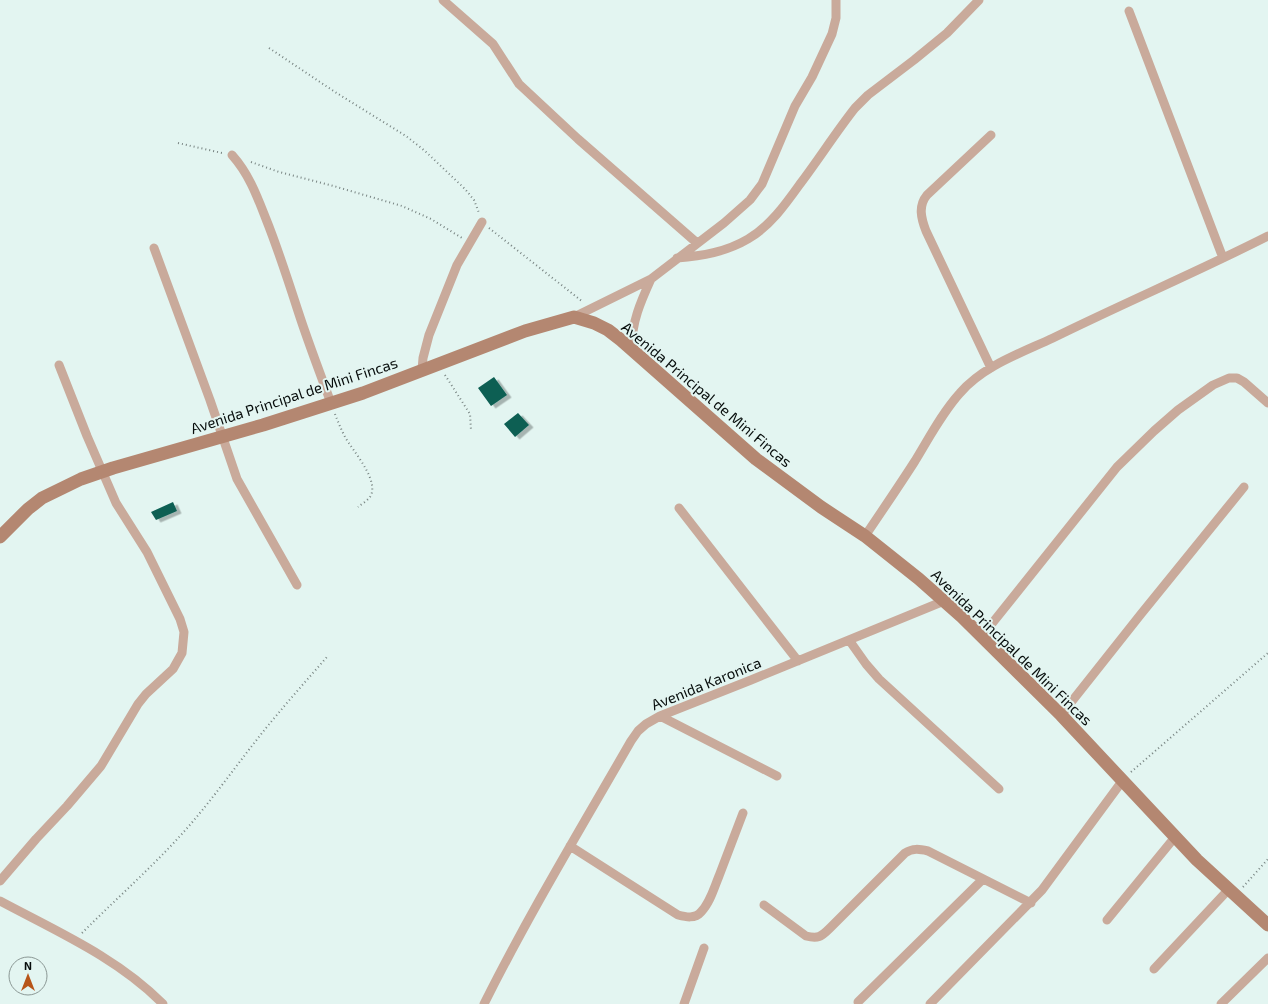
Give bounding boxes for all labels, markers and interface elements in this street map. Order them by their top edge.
street label: Avenida Principal de Mini Fincas [618,317,796,471]
street label: Avenida Principal de Mini Fincas [188,353,400,437]
street label: Avenida Principal de Mini Fincas [928,565,1096,729]
street label: Avenida Karonica [648,653,764,713]
north arrow [8,956,48,996]
text: N [24,959,32,972]

